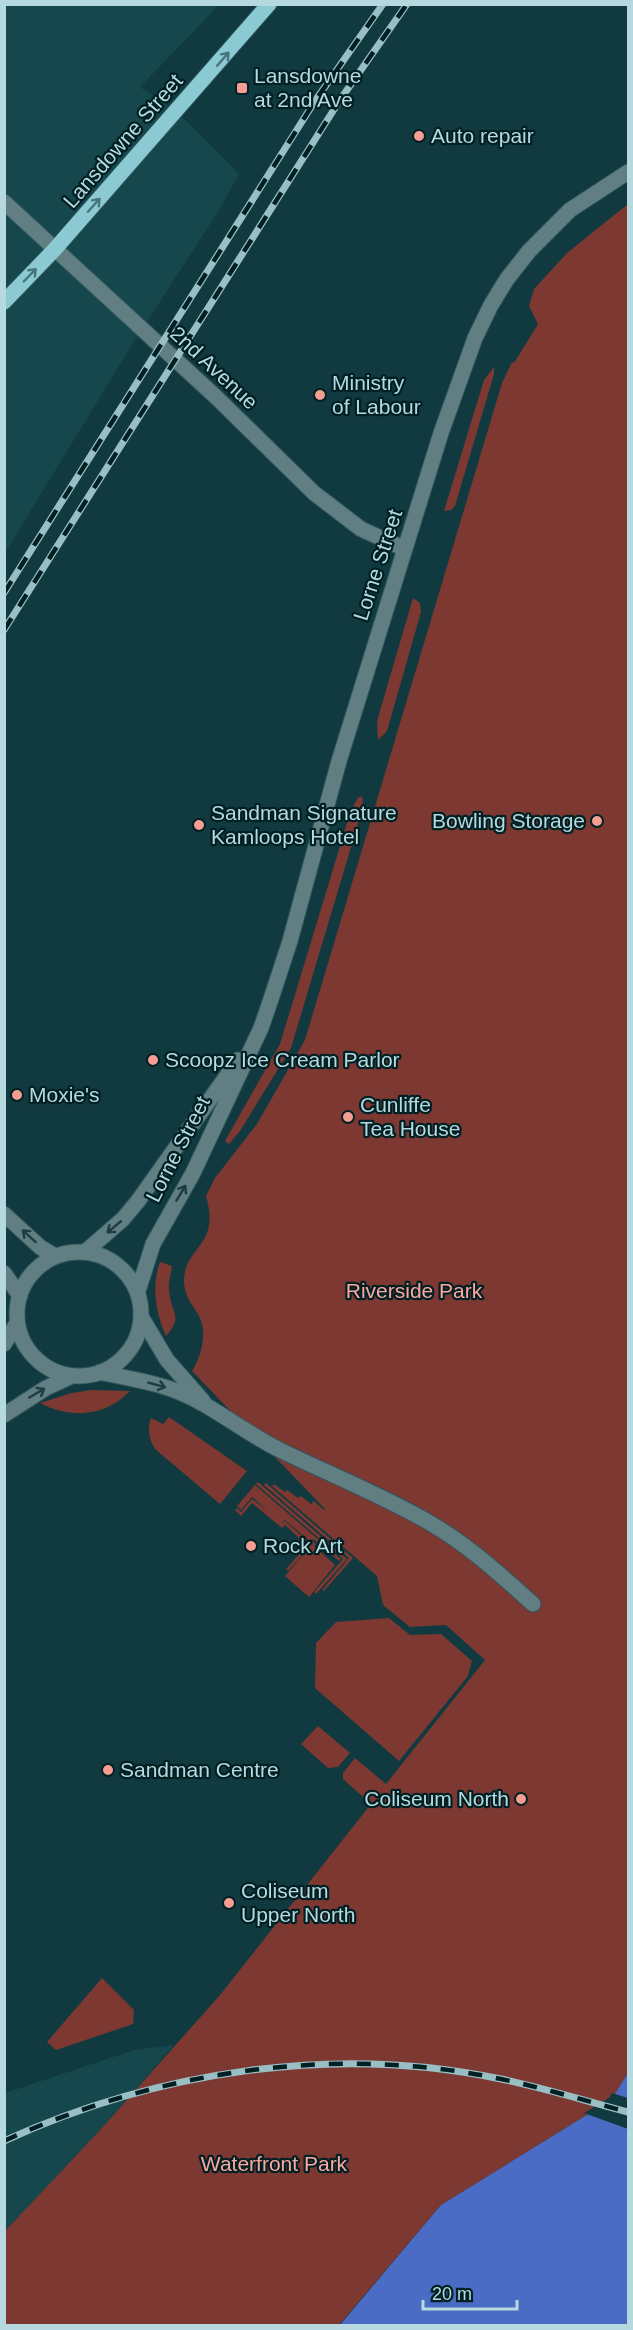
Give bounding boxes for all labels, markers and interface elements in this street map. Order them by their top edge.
one-way arrow [216,51,229,67]
place label: Lansdowne at 2nd Ave [254,64,361,111]
street label: Lansdowne Street [58,69,187,212]
marker: Lansdowne at 2nd Ave [235,81,249,95]
place label: Auto repair [431,124,534,147]
marker: Auto repair [412,129,426,143]
one-way arrow [87,198,101,213]
one-way arrow [22,268,37,283]
street label: 2nd Avenue [166,322,263,414]
place label: Ministry of Labour [332,371,421,418]
marker: Ministry of Labour [313,388,327,402]
street label: Lorne Street [349,506,406,623]
place label: Sandman Signature Kamloops Hotel [211,801,397,848]
place label: Bowling Storage [432,809,585,832]
marker: Bowling Storage [590,814,604,828]
marker: Sandman Signature Kamloops Hotel [192,818,206,832]
place label: Scoopz Ice Cream Parlor [165,1048,400,1071]
marker: Scoopz Ice Cream Parlor [146,1053,160,1067]
place label: Moxie's [29,1083,100,1106]
marker: Moxie's [10,1088,24,1102]
street label: Lorne Street [141,1092,214,1205]
place label: Cunliffe Tea House [360,1093,460,1140]
marker: Cunliffe Tea House [341,1110,355,1124]
one-way arrow [175,1185,187,1202]
one-way arrow [106,1220,122,1233]
one-way arrow [22,1229,37,1243]
park label: Riverside Park [346,1279,483,1302]
one-way arrow [147,1380,166,1391]
one-way arrow [28,1387,45,1399]
place label: Rock Art [263,1534,343,1557]
marker: Rock Art [244,1539,258,1553]
place label: Sandman Centre [120,1758,279,1781]
marker: Sandman Centre [101,1763,115,1777]
place label: Coliseum North [364,1787,509,1810]
marker: Coliseum North [514,1792,528,1806]
place label: Coliseum Upper North [241,1879,355,1926]
marker: Coliseum Upper North [222,1896,236,1910]
park label: Waterfront Park [201,2152,348,2175]
scale bar [423,2273,518,2311]
text: 20 m [432,2284,472,2304]

